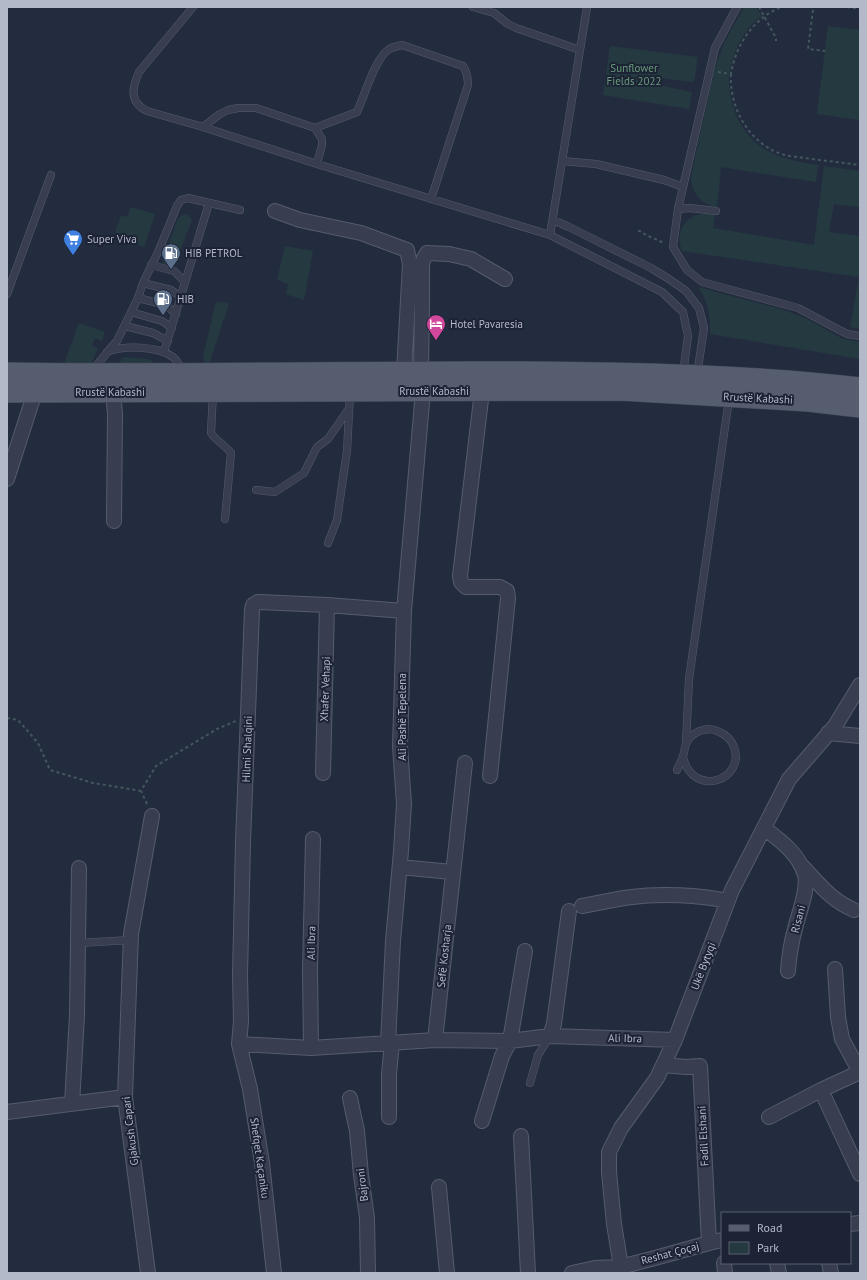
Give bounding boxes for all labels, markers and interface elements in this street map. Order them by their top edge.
park label: Sunflower Fields 2022 [607,61,661,88]
supermarket icon: Super Viva [62,228,84,256]
place label: Super Viva [87,232,137,246]
fuel station icon: HIB PETROL [160,242,182,270]
place label: HIB PETROL [185,246,243,260]
fuel station icon: HIB [152,288,174,316]
place label: HIB [177,292,194,306]
hotel icon: Hotel Pavaresia [425,313,447,341]
place label: Hotel Pavaresia [450,317,523,331]
street label: Rrustë Kabashi [399,384,469,398]
street label: Rrustë Kabashi [75,385,145,399]
street label: Rrustë Kabashi [723,389,793,407]
street label: Xhafer Vehapi [317,656,333,722]
street label: Ali Pashë Tepelena [395,673,409,761]
street label: Hilmi Shalqini [239,715,255,783]
street label: Risani [788,903,808,935]
street label: Sefë Kosharja [434,924,454,988]
street label: Ali Ibra [304,926,318,960]
street label: Ukë Bytyqi [688,940,719,992]
street label: Ali Ibra [608,1031,642,1045]
street label: Gjakush Capari [119,1096,141,1166]
street label: Fadil Elshani [694,1105,712,1166]
street label: Shefqet Kaçaniku [247,1117,273,1199]
street label: Bajroni [353,1168,371,1202]
legend [721,1212,851,1264]
text: Road [757,1220,782,1235]
street label: Reshat Çoçaj [639,1239,701,1267]
text: Park [757,1240,779,1255]

